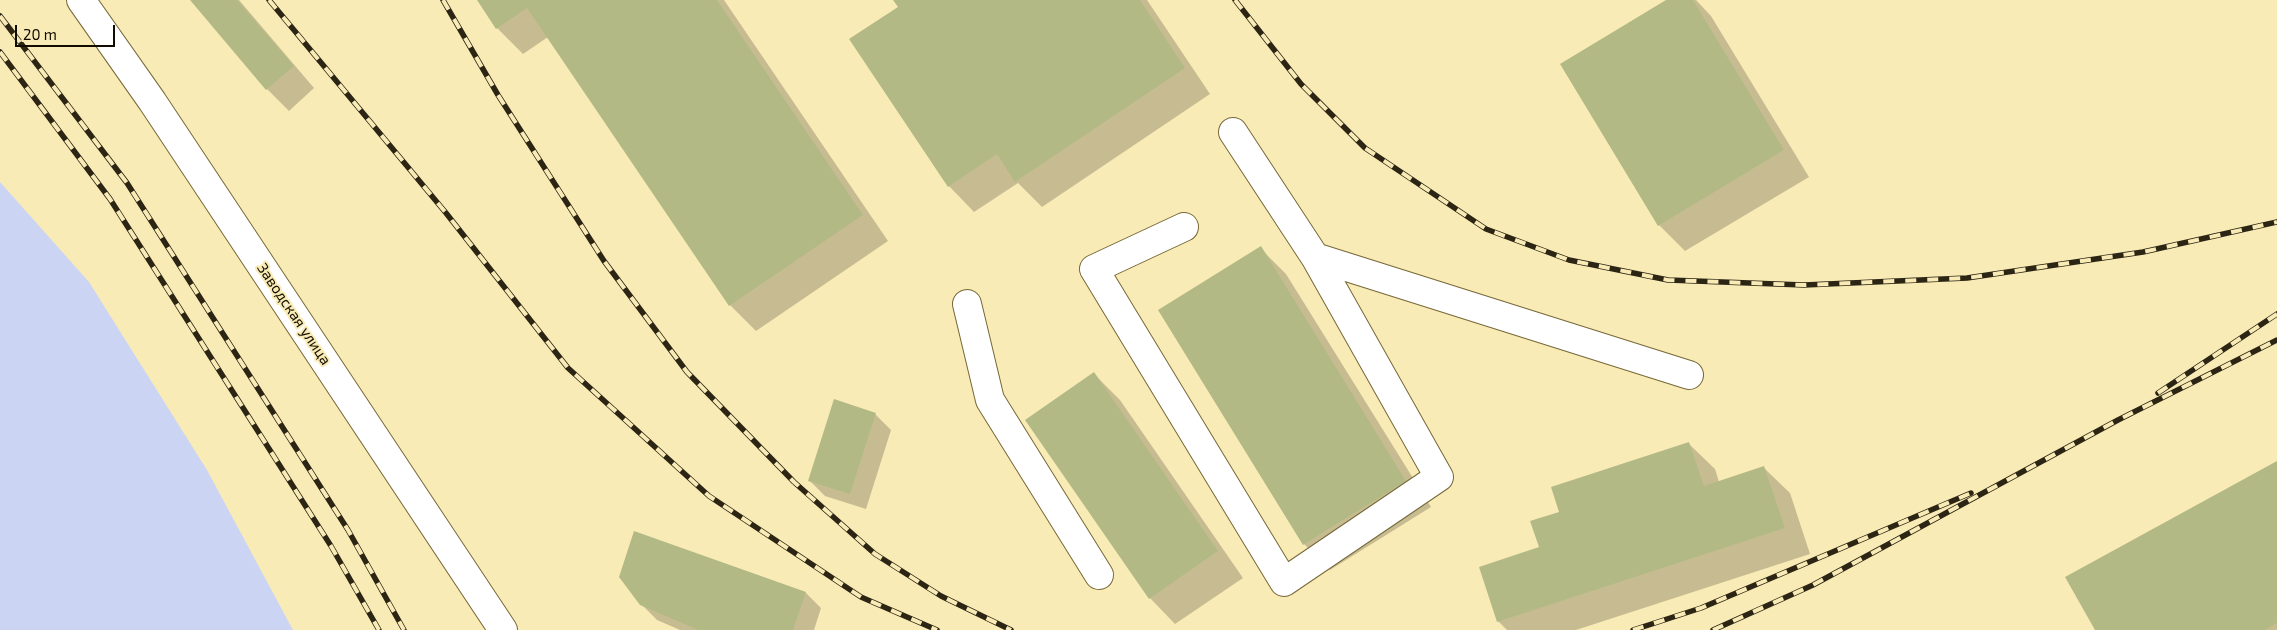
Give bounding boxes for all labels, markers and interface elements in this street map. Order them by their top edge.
scale bar [18,15,118,47]
text: 20 m [23,25,57,43]
street label: Заводская улица [253,260,335,368]

